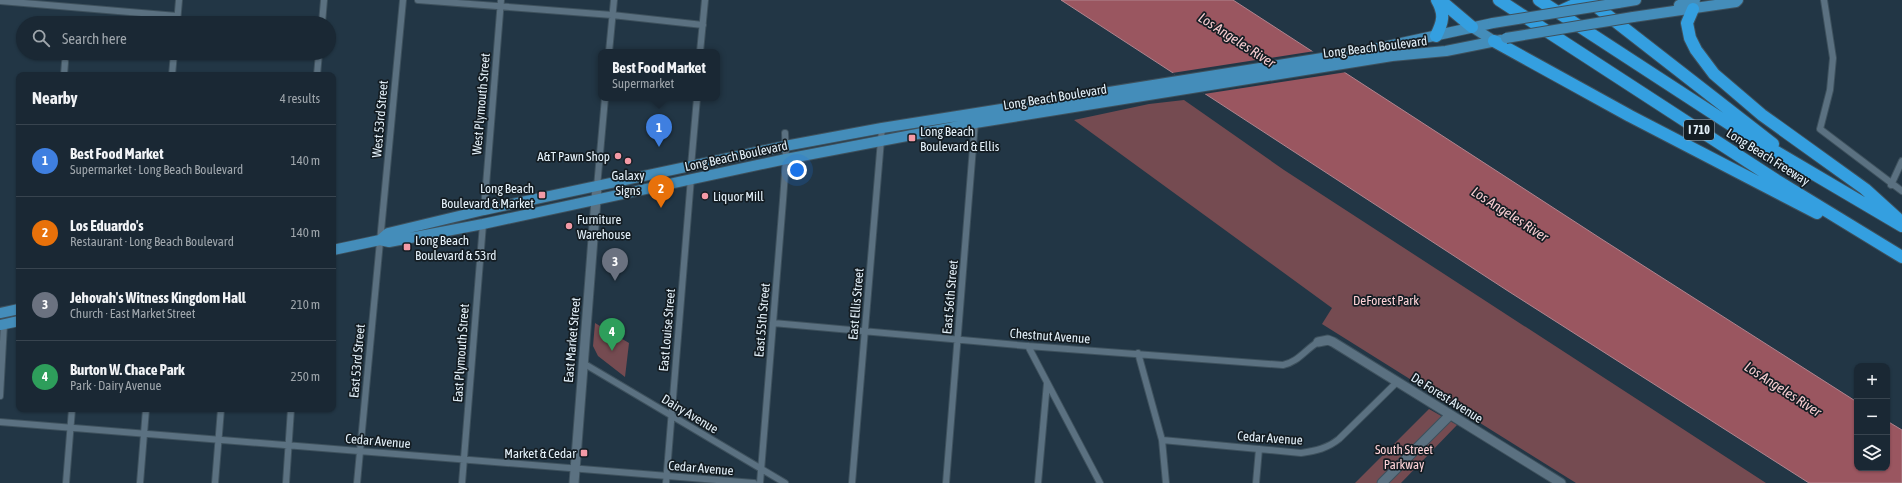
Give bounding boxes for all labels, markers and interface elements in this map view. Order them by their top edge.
water label: Los Angeles River [1196,9,1279,71]
search box [16,16,336,60]
icon: search [30,27,52,49]
text: Search here [62,30,127,47]
street label: Long Beach Boulevard [1322,33,1428,61]
popup [598,49,720,101]
street label: West Plymouth Street [469,52,493,156]
text: Best Food Market [612,59,706,76]
text: Supermarket [612,76,674,91]
street label: West 53rd Street [369,79,391,158]
street label: Long Beach Boulevard [1002,81,1108,113]
text: Nearby [32,88,78,108]
text: 4 results [280,91,320,106]
pin: 1 [646,114,672,147]
road number: I 710 [1684,120,1714,140]
place label: Long Beach Boulevard & Ellis [920,124,1000,154]
street label: Long Beach Freeway [1724,125,1813,189]
marker: Long Beach Boulevard & Ellis [907,133,917,143]
street label: Long Beach Boulevard [683,138,789,174]
text: Best Food Market [70,145,163,162]
place label: A&T Pawn Shop [537,149,610,164]
marker: A&T Pawn Shop [613,151,623,161]
text: 1 [42,153,48,168]
text: 140 m [291,153,320,168]
marker: Galaxy Signs [623,156,633,166]
your location [787,160,807,180]
text: Supermarket · Long Beach Boulevard [70,162,243,177]
place label: Galaxy Signs [611,168,645,198]
pin: 2 [648,175,674,208]
place label: Long Beach Boulevard & Market [441,181,534,211]
water label: Los Angeles River [1469,183,1552,245]
place label: Liquor Mill [713,189,764,204]
marker: Long Beach Boulevard & Market [537,190,547,200]
marker: Liquor Mill [700,191,710,201]
place label: Furniture Warehouse [577,212,631,242]
text: Los Eduardo's [70,217,144,234]
marker: Furniture Warehouse [564,221,574,231]
text: 2 [42,225,48,240]
text: 140 m [291,225,320,240]
place label: Long Beach Boulevard & 53rd [415,233,496,263]
text: Restaurant · Long Beach Boulevard [70,234,234,249]
marker: Long Beach Boulevard & 53rd [402,242,412,252]
pin: 3 [602,248,628,281]
street label: East 56th Street [939,259,961,335]
street label: East Ellis Street [845,267,867,341]
street label: East 55th Street [751,282,773,358]
street label: East Louise Street [656,288,678,372]
text: Jehovah's Witness Kingdom Hall [70,289,246,306]
park label: DeForest Park [1353,293,1419,308]
street label: East Market Street [561,296,583,383]
text: 3 [42,297,48,312]
text: 210 m [291,297,320,312]
street label: East Plymouth Street [450,303,472,403]
text: Church · East Market Street [70,306,195,321]
pin: 4 [599,318,625,351]
street label: East 53rd Street [346,323,368,399]
street label: Chestnut Avenue [1009,326,1091,346]
water label: Los Angeles River [1742,358,1825,420]
text: Burton W. Chace Park [70,361,185,378]
map controls [1854,363,1890,471]
button: + [1854,363,1890,399]
text: 4 [42,369,48,384]
text: 250 m [291,369,320,384]
street label: De Forest Avenue [1408,370,1486,426]
text: Park · Dairy Avenue [70,378,161,393]
street label: Dairy Avenue [659,391,721,437]
button: − [1854,399,1890,435]
street label: Cedar Avenue [1237,428,1303,448]
street label: Cedar Avenue [345,431,411,451]
button: layers [1854,435,1890,471]
park label: South Street Parkway [1375,442,1433,472]
place label: Market & Cedar [504,446,576,461]
marker: Market & Cedar [579,448,589,458]
street label: Cedar Avenue [668,458,734,478]

